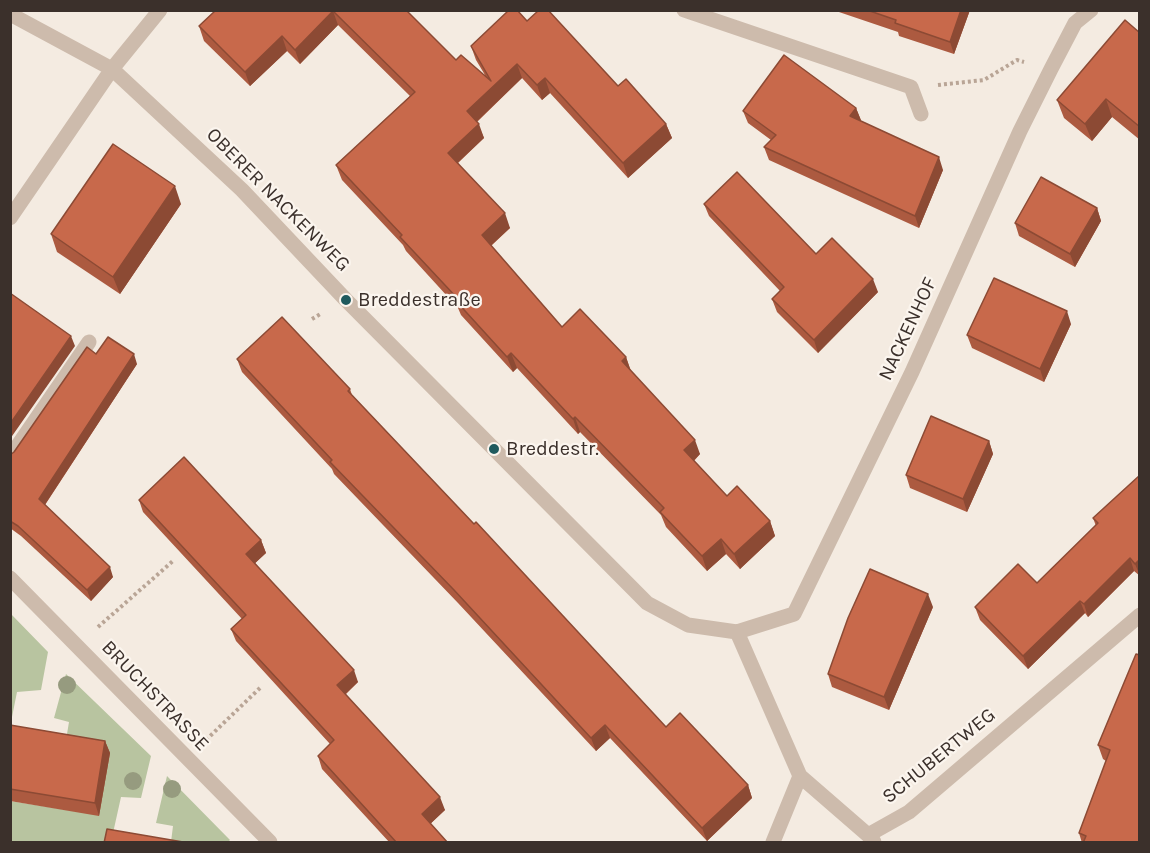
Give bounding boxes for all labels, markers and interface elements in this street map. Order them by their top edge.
street label: OBERER NACKENWEG [201,123,355,277]
street label: NACKENHOF [874,274,942,384]
place label: Breddestraße [358,288,481,312]
marker: Breddestraße [339,293,353,307]
place label: Breddestr. [506,437,599,461]
marker: Breddestr. [487,442,501,456]
street label: BRUCHSTRASSE [96,636,214,756]
street label: SCHUBERTWEG [878,703,1000,809]

